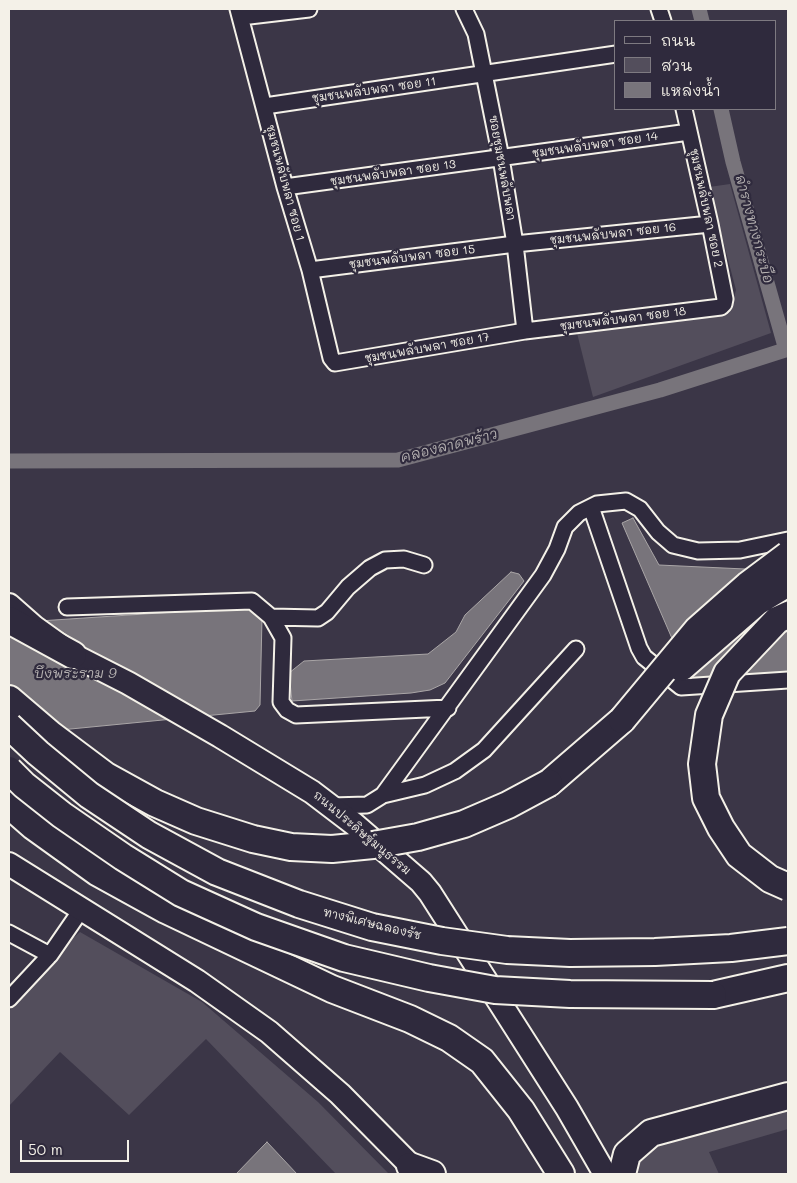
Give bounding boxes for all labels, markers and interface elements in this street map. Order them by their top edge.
legend [614,20,777,110]
text: ถนน [661,30,695,50]
text: สวน [661,55,692,75]
street label: ชุมชนพลับพลา ซอย 11 [311,74,437,106]
text: แหล่งน้ำ [661,80,721,100]
street label: ซอยชุมชนพลับพลา [486,114,518,222]
street label: ชุมชนพลับพลา ซอย 1 [263,123,307,243]
street label: ชุมชนพลับพลา ซอย 14 [531,129,659,161]
street label: ชุมชนพลับพลา ซอย 2 [686,147,726,269]
street label: ชุมชนพลับพลา ซอย 13 [329,157,457,189]
water label: ลำรางทางกระบือ [731,173,777,285]
street label: ชุมชนพลับพลา ซอย 16 [549,220,677,248]
street label: ชุมชนพลับพลา ซอย 15 [348,242,476,272]
street label: ชุมชนพลับพลา ซอย 18 [559,304,687,334]
street label: ชุมชนพลับพลา ซอย 17 [364,330,490,366]
water label: คลองลาดพร้าว [399,426,499,466]
water label: บึงพระราม 9 [33,666,117,682]
street label: ถนนประดิษฐ์มนูธรรม [310,788,414,878]
street label: ทางพิเศษฉลองรัช [322,905,422,943]
scale bar [22,1130,131,1162]
text: 50 m [28,1139,63,1159]

